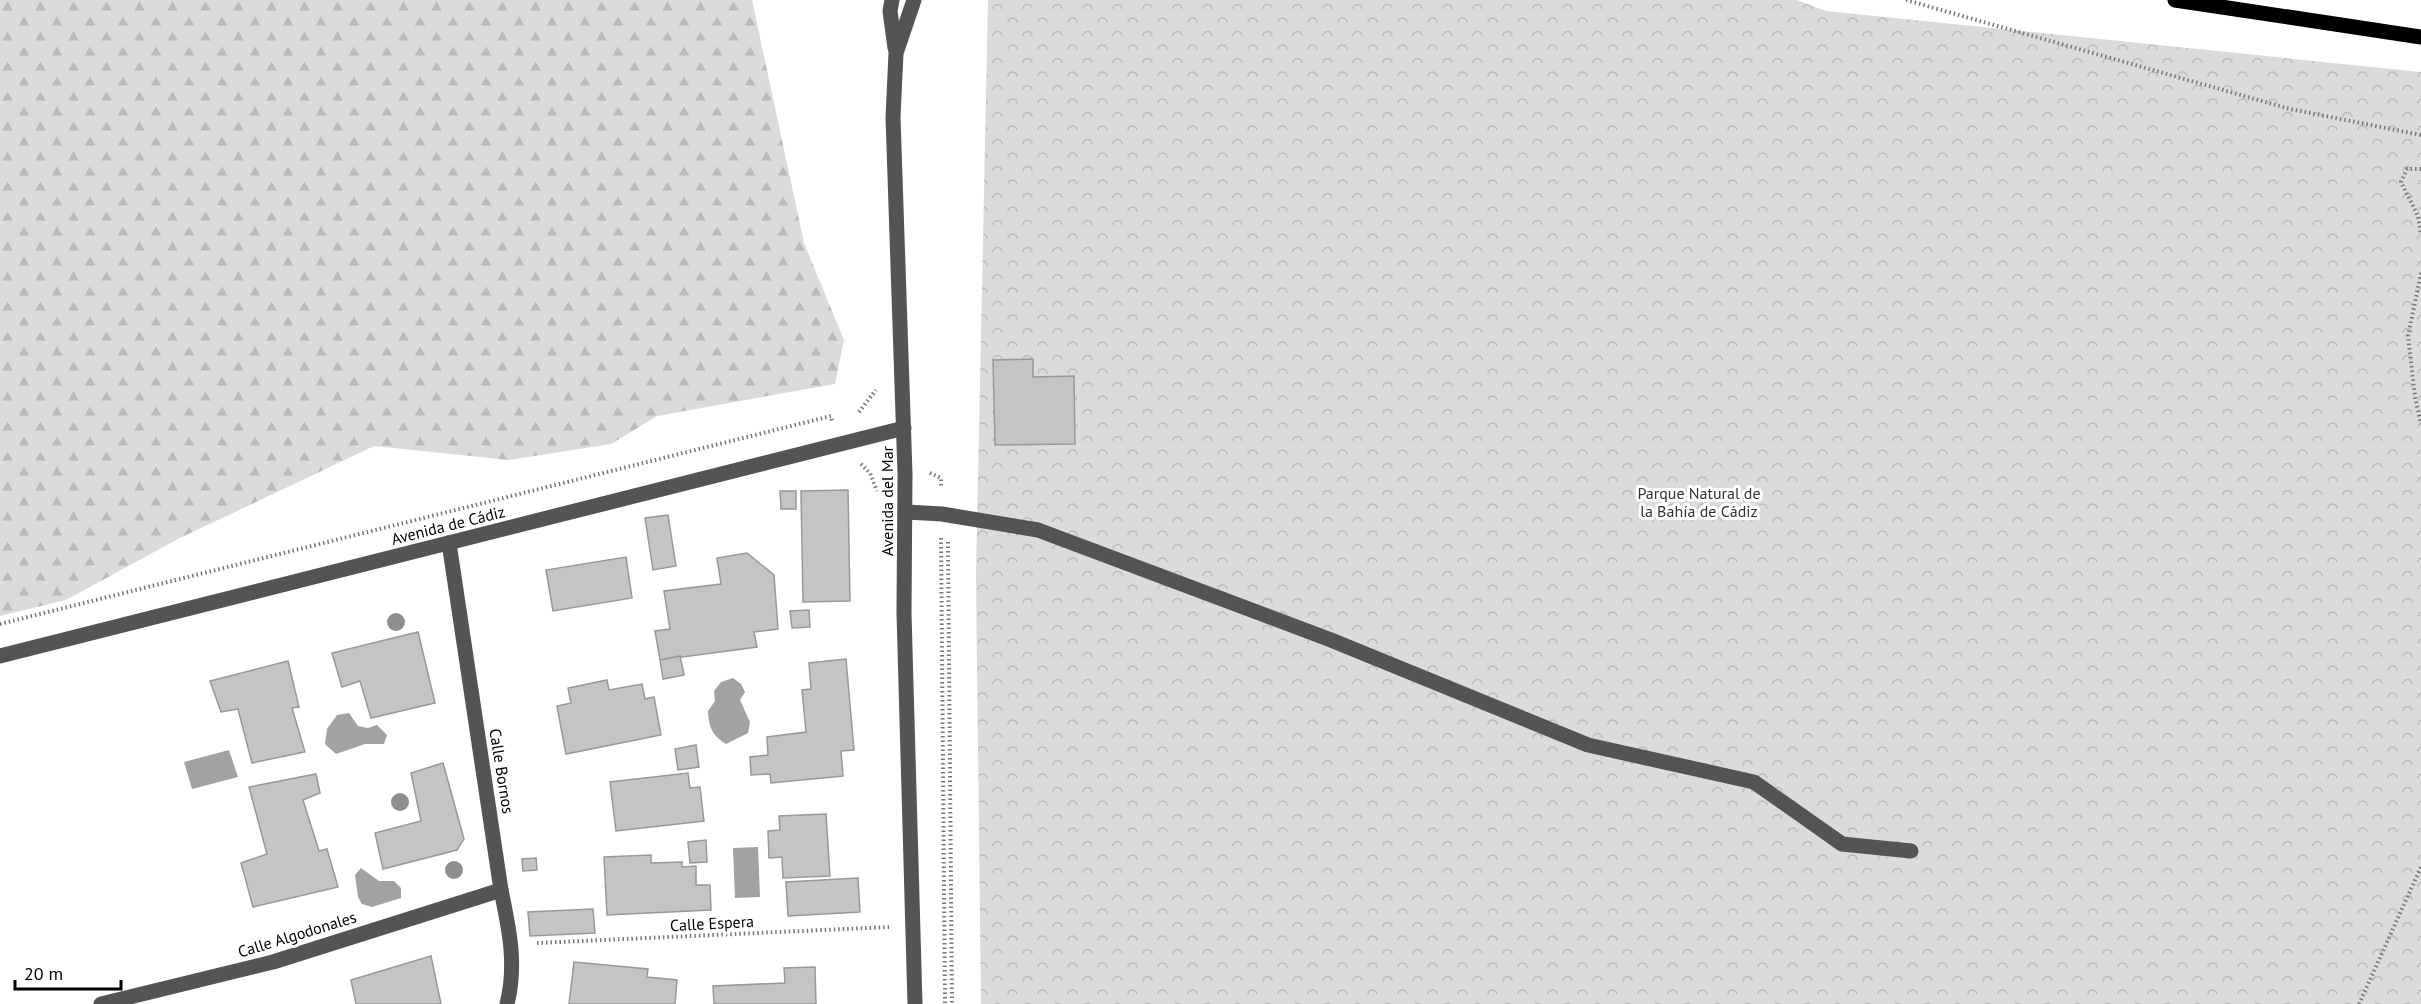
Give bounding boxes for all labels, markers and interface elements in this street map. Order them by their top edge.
street label: Avenida del Mar [877,445,897,556]
park label: Parque Natural de la Bahía de Cádiz [1637,483,1761,521]
street label: Avenida de Cádiz [389,501,507,549]
street label: Calle Bornos [485,727,519,815]
street label: Calle Algodonales [235,906,359,961]
street label: Calle Espera [670,911,754,935]
scale bar [15,953,122,991]
text: 20 m [24,962,63,985]

